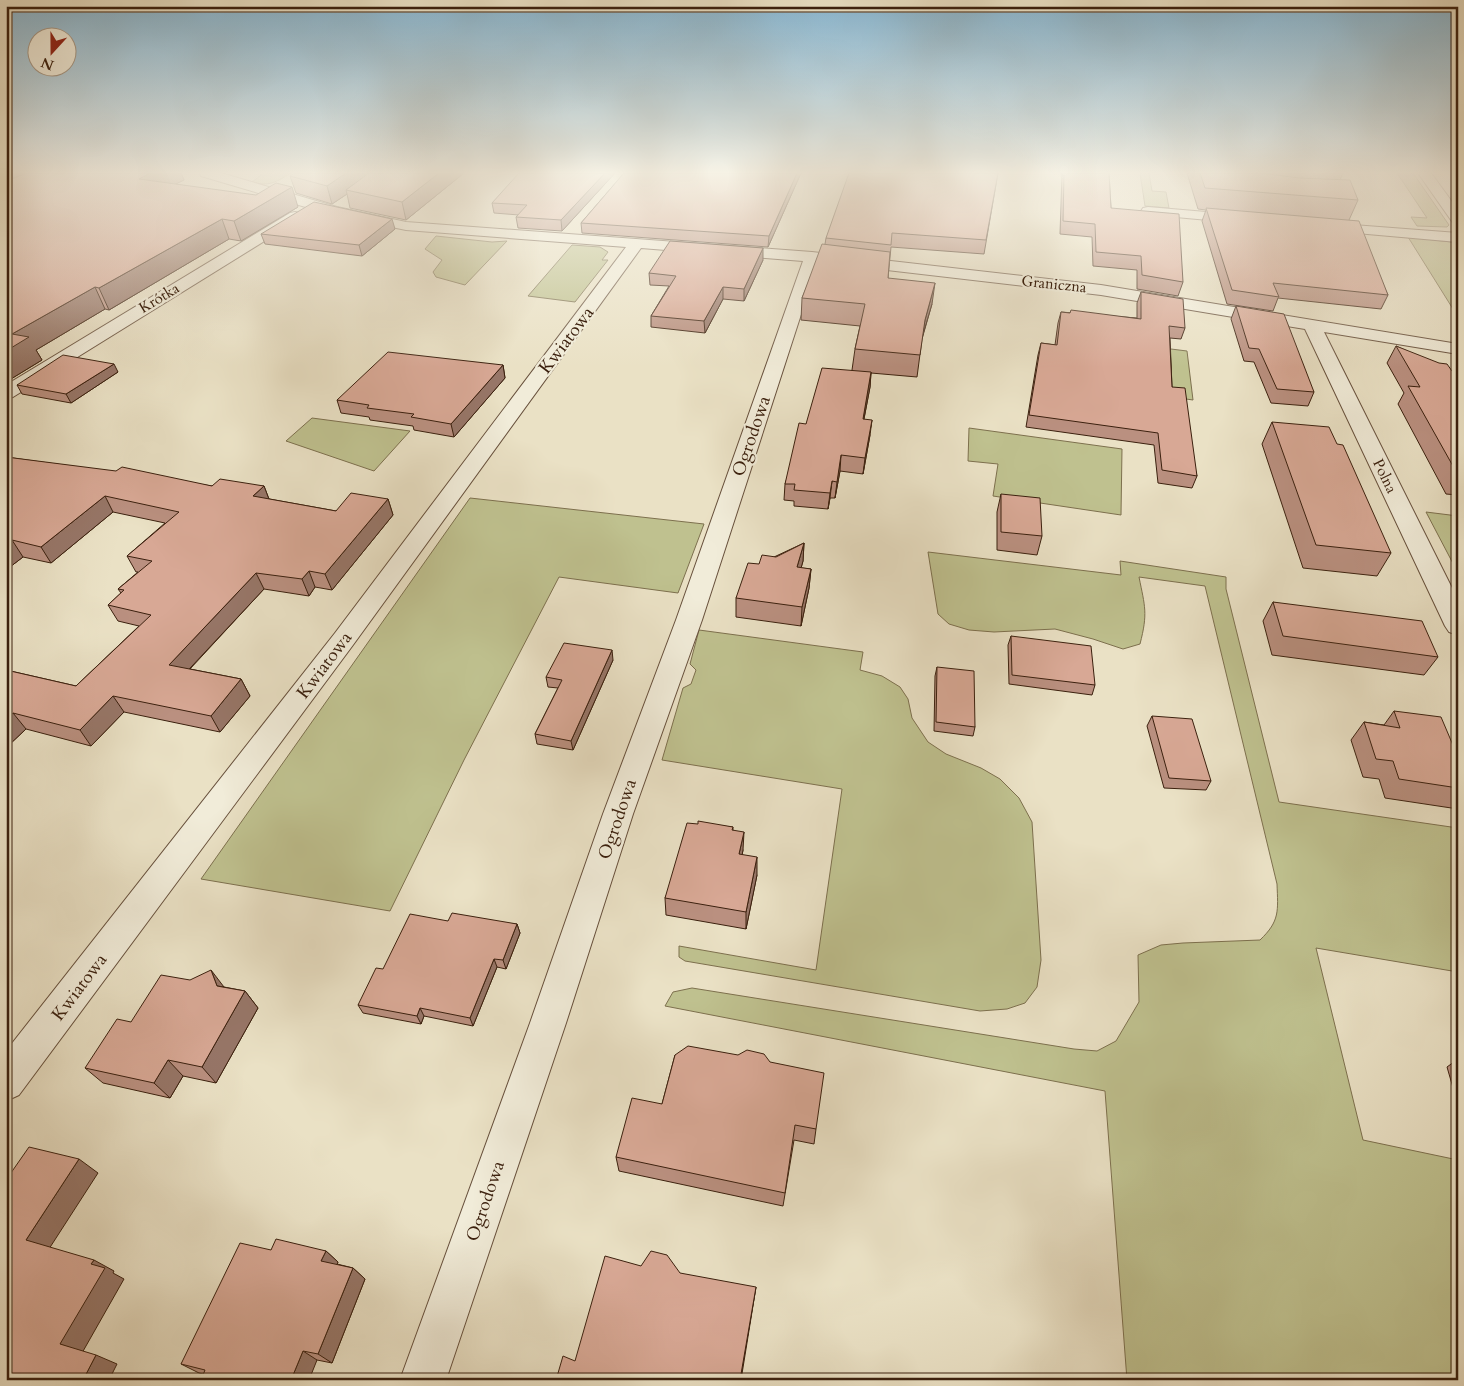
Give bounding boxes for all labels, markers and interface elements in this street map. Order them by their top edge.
north arrow [28,28,78,78]
text: N [38,53,57,75]
street label: Graniczna [1021,271,1088,297]
street label: Krótka [135,278,183,318]
street label: Kwiatowa [533,301,600,379]
street label: Ogrodowa [726,392,777,480]
street label: Polna [1368,456,1402,497]
street label: Kwiatowa [291,626,358,704]
street label: Ogrodowa [592,775,643,863]
street label: Kwiatowa [46,948,113,1026]
street label: Ogrodowa [460,1157,511,1245]

